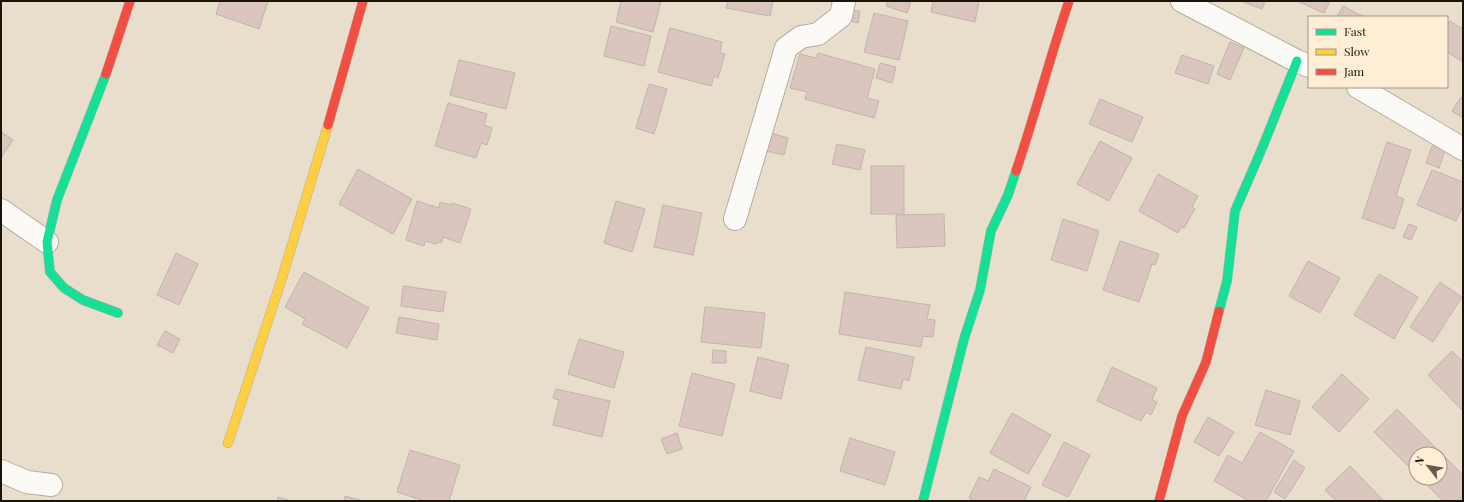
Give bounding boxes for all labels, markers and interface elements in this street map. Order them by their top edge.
legend [1308,16,1448,88]
text: Fast [1344,23,1367,39]
text: Slow [1344,43,1370,59]
text: Jam [1343,63,1365,79]
north arrow [1408,446,1448,486]
text: N [1411,453,1428,468]

